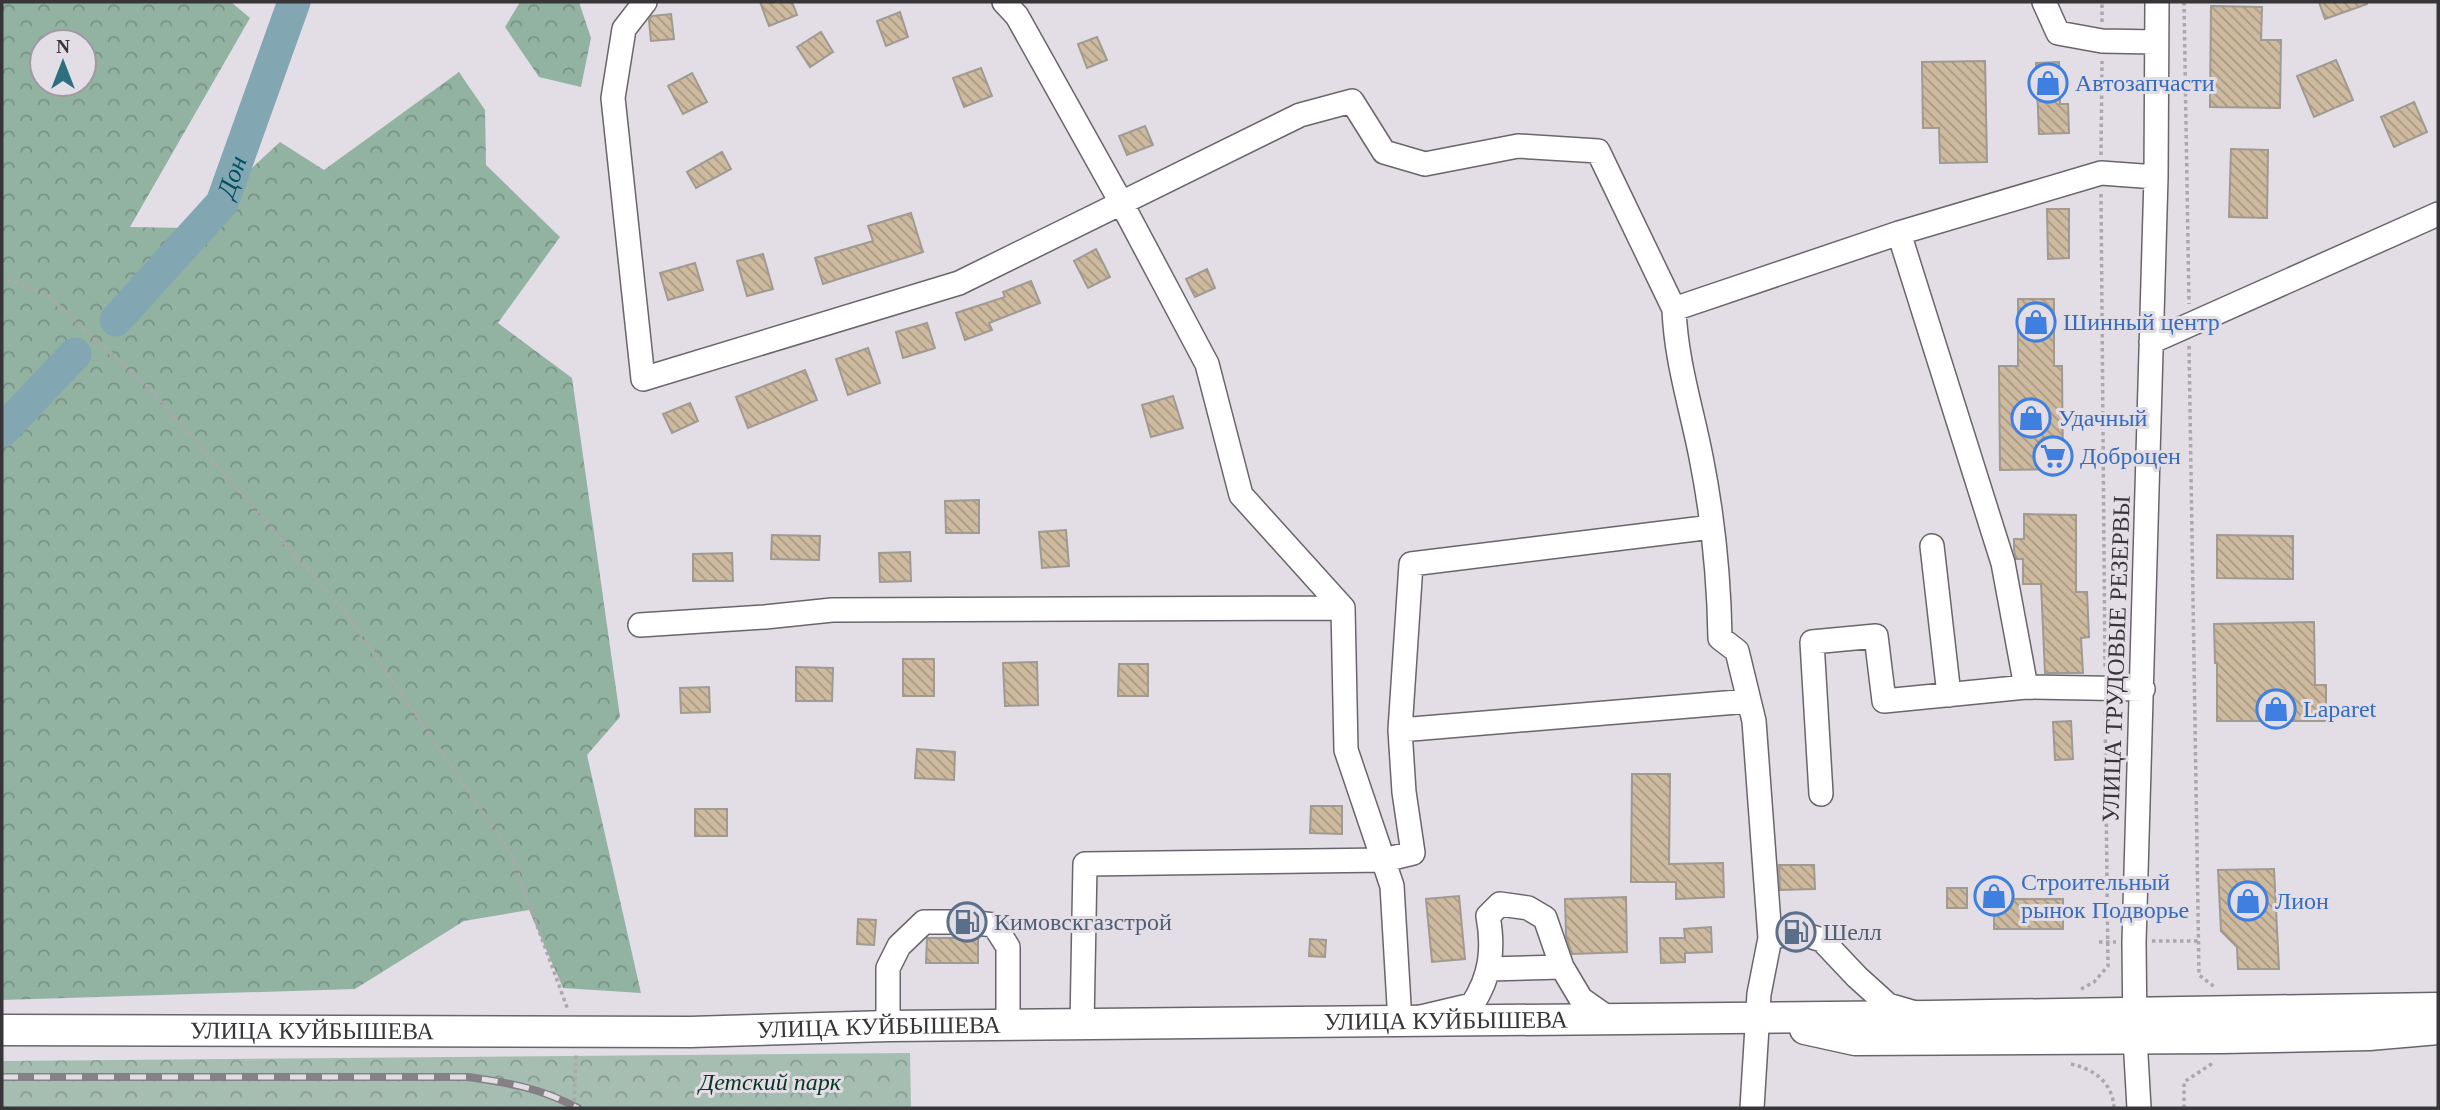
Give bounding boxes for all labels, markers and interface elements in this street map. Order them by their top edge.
north arrow [28,28,98,98]
text: N [56,36,70,57]
shop icon: Автозапчасти [2027,62,2069,104]
place label: Автозапчасти [2075,70,2215,96]
water label: Дон [210,152,252,204]
shop icon: Шинный центр [2015,301,2057,343]
place label: Шинный центр [2063,309,2220,335]
shop icon: Удачный [2010,397,2052,439]
place label: Удачный [2058,405,2148,431]
supermarket icon: Доброцен [2032,435,2074,477]
place label: Доброцен [2080,443,2181,469]
street label: УЛИЦА ТРУДОВЫЕ РЕЗЕРВЫ [2097,495,2135,823]
shop icon: Laparet [2255,688,2297,730]
place label: Laparet [2303,696,2377,722]
place label: Строительный рынок Подворье [2021,869,2189,923]
shop icon: Строительный рынок Подворье [1973,875,2015,917]
shop icon: Лион [2227,880,2269,922]
place label: Лион [2275,888,2329,914]
fuel station icon: Кимовскгазстрой [946,901,988,943]
place label: Кимовскгазстрой [994,909,1172,935]
fuel station icon: Шелл [1775,911,1817,953]
place label: Шелл [1823,919,1882,945]
street label: УЛИЦА КУЙБЫШЕВА [1324,1006,1569,1035]
street label: УЛИЦА КУЙБЫШЕВА [757,1012,1002,1043]
street label: УЛИЦА КУЙБЫШЕВА [190,1018,435,1044]
park label: Детский парк [697,1069,842,1095]

